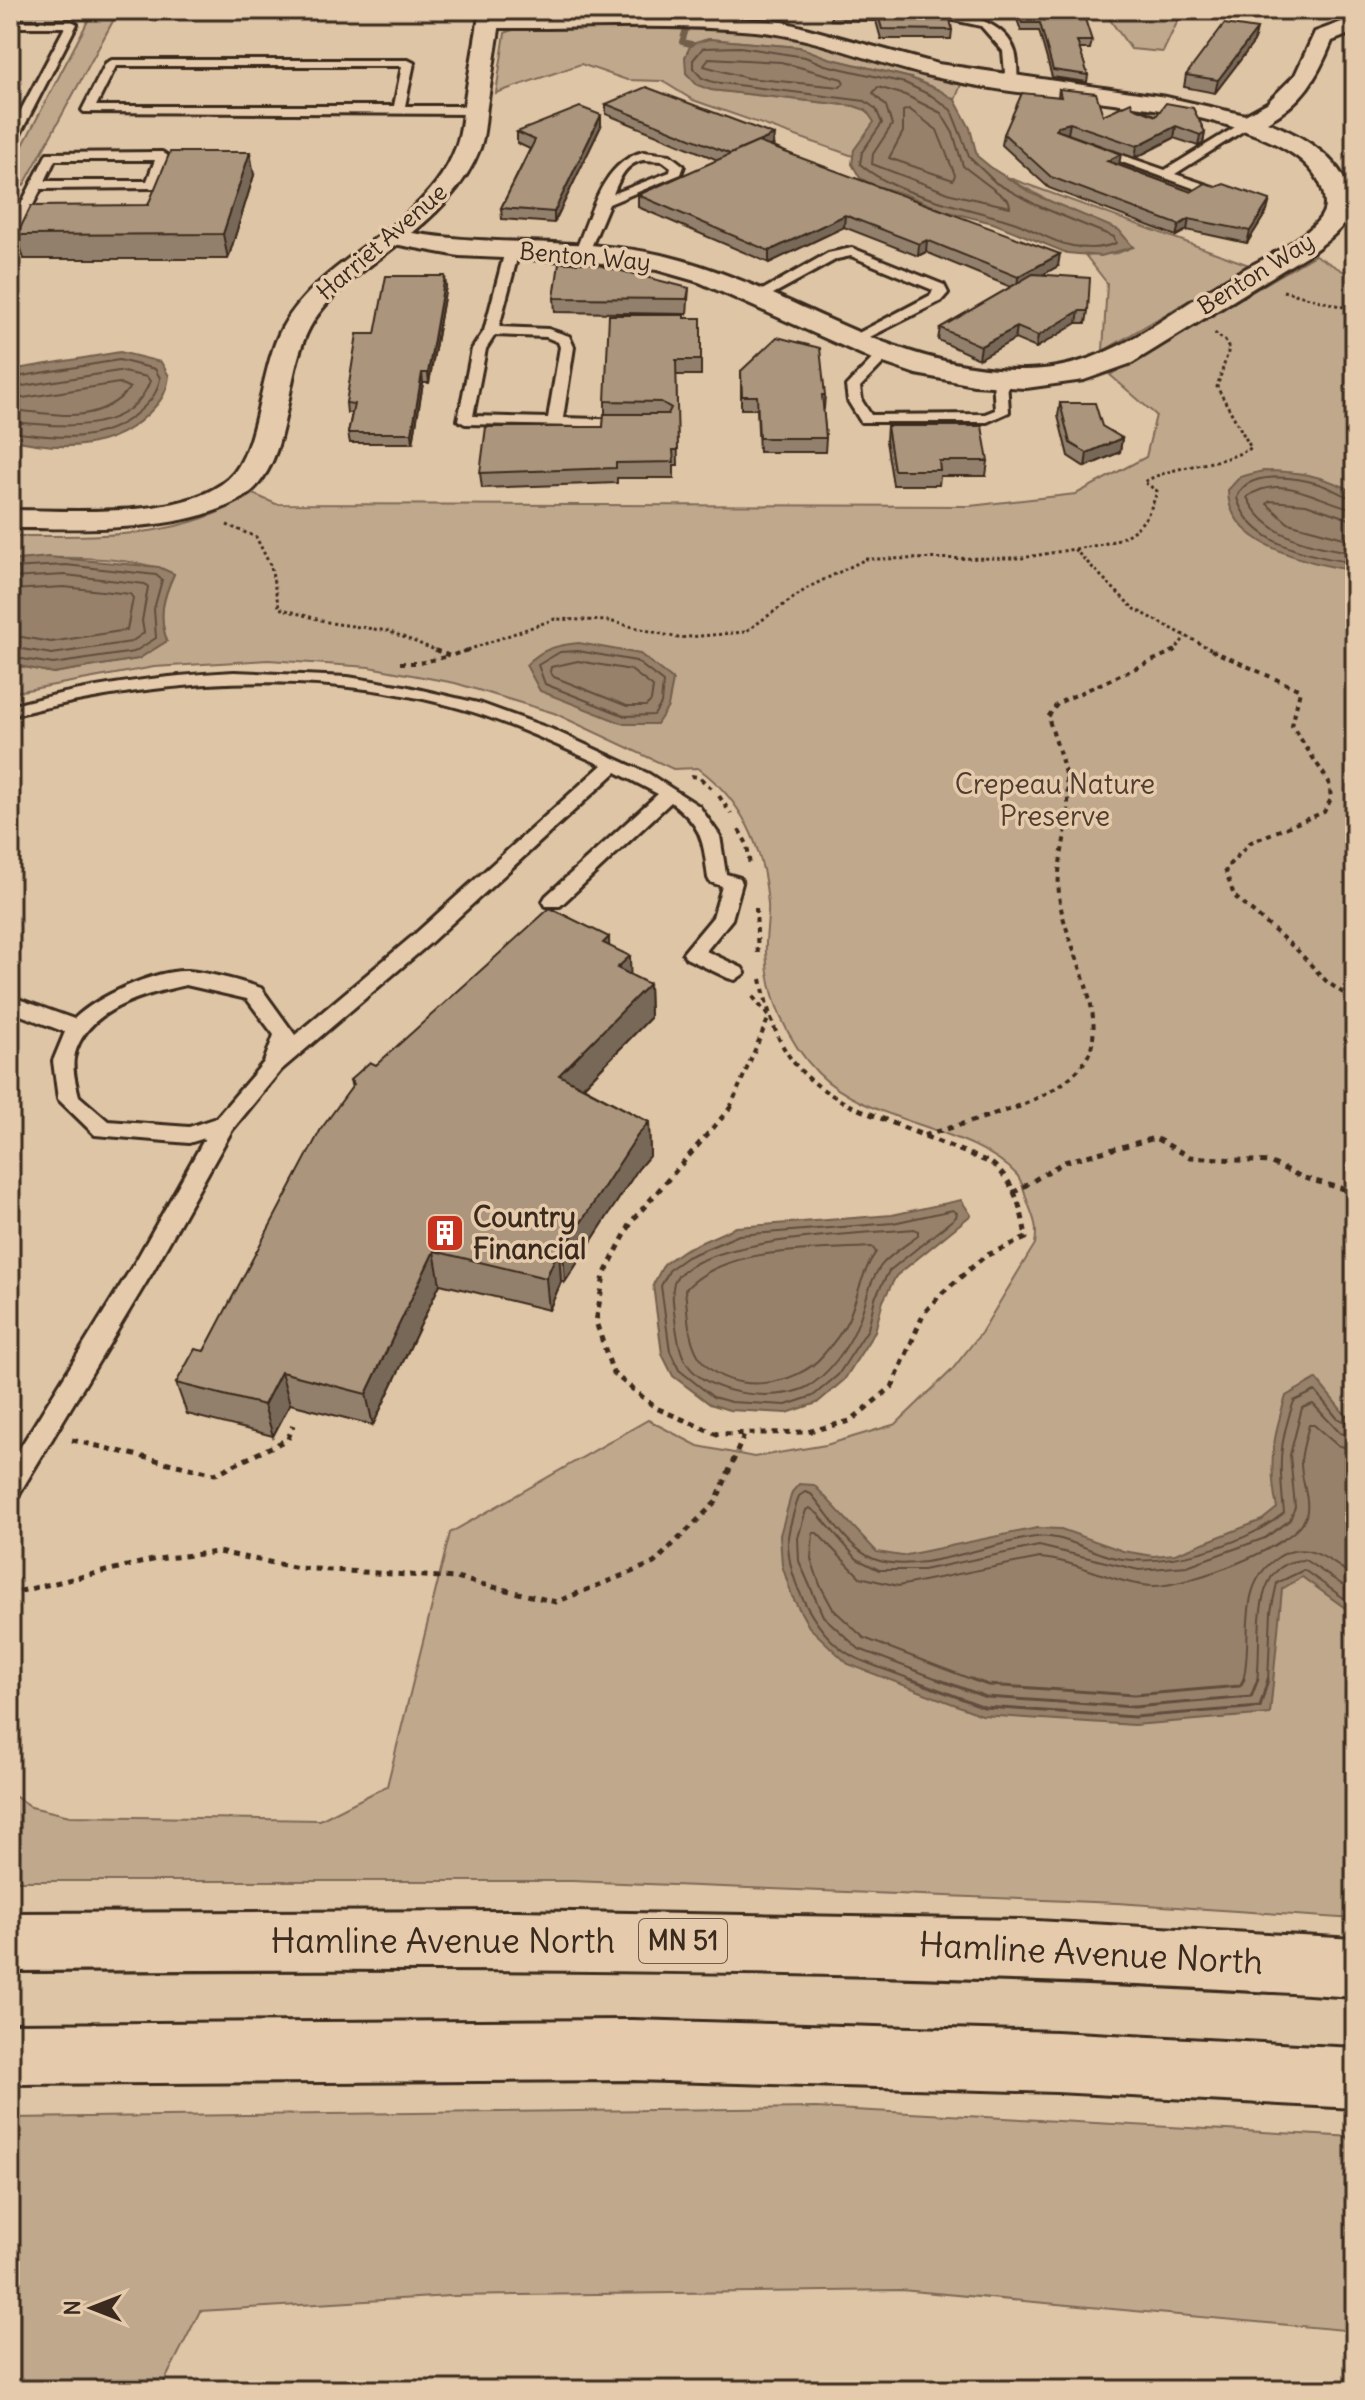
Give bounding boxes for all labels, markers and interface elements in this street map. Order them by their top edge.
street label: Harriet Avenue [310,176,453,306]
street label: Benton Way [1192,226,1319,321]
street label: Benton Way [518,235,652,277]
park label: Crepeau Nature Preserve [955,766,1155,834]
place label: Country Financial [473,1199,586,1267]
building icon: Country Financial [424,1212,466,1254]
street label: Hamline Avenue North [271,1919,615,1962]
road number: MN 51 [639,1919,727,1963]
street label: Hamline Avenue North [918,1922,1264,1983]
north arrow [52,2268,132,2348]
text: N [58,2300,86,2316]

